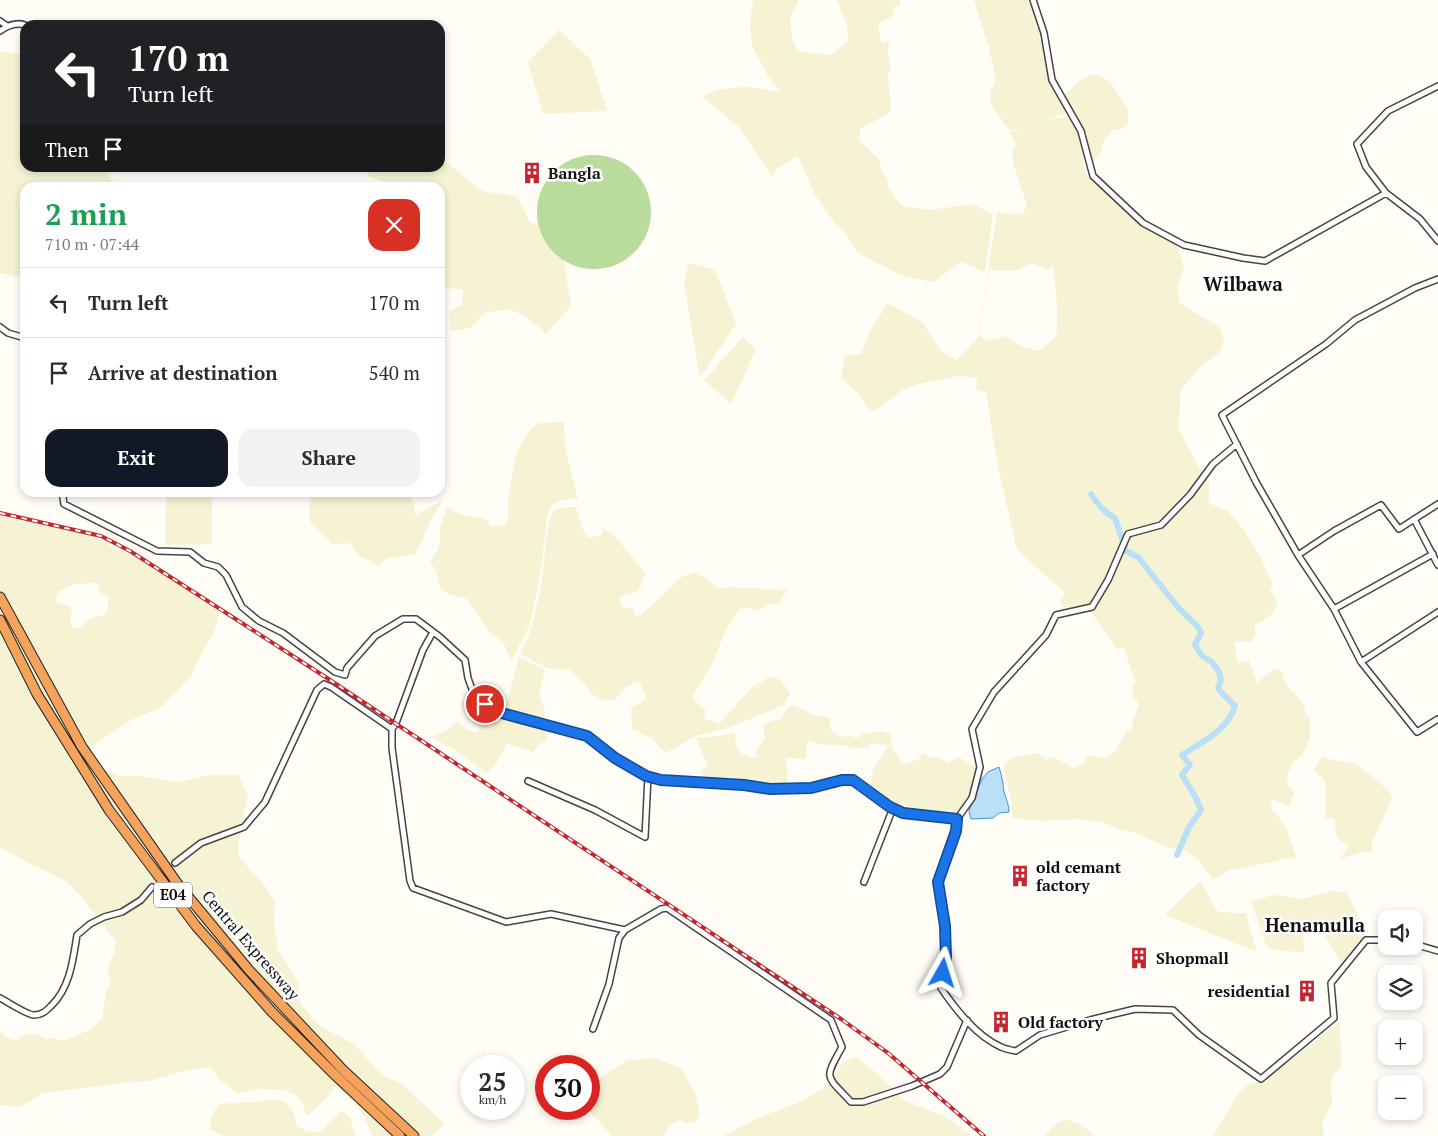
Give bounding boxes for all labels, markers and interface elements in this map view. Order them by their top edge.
text: 170 m [128,35,229,81]
icon: left [45,40,110,105]
text: Turn left [128,79,214,108]
icon: arrive [99,135,127,163]
text: Then [45,137,89,162]
building icon: Bangla [519,160,545,186]
place label: Bangla [548,162,601,184]
text: 2 min [45,194,127,234]
button: close [368,199,420,251]
text: 710 m · 07:44 [45,233,139,255]
district label: Wilbawa [1203,271,1283,296]
icon: left [45,289,73,317]
text: Turn left [88,290,169,315]
text: 170 m [369,290,420,315]
icon: arrive [45,359,73,387]
text: Arrive at destination [88,360,277,385]
text: 540 m [369,360,420,385]
button: Exit [45,429,228,487]
button: Share [238,429,420,487]
pin [464,683,506,725]
icon: arrive [471,690,499,718]
place label: old cemant factory [1036,856,1122,896]
building icon: old cemant factory [1007,863,1033,889]
road number: E04 [154,882,192,908]
street label: Central Expressway [197,885,305,1005]
map controls [1378,910,1423,1120]
button: sound [1378,910,1423,955]
district label: Henamulla [1265,912,1366,937]
building icon: Shopmall [1126,945,1152,971]
position arrow [916,946,968,998]
place label: Shopmall [1156,947,1229,969]
button: layers [1378,965,1423,1010]
building icon: residential [1294,978,1320,1004]
place label: residential [1208,980,1290,1002]
building icon: Old factory [988,1009,1014,1035]
place label: Old factory [1018,1011,1104,1033]
button: + [1378,1020,1423,1065]
speed limit sign: 30 [535,1055,600,1120]
text: 25 [478,1065,507,1098]
button: − [1378,1075,1423,1120]
text: km/h [479,1092,506,1107]

